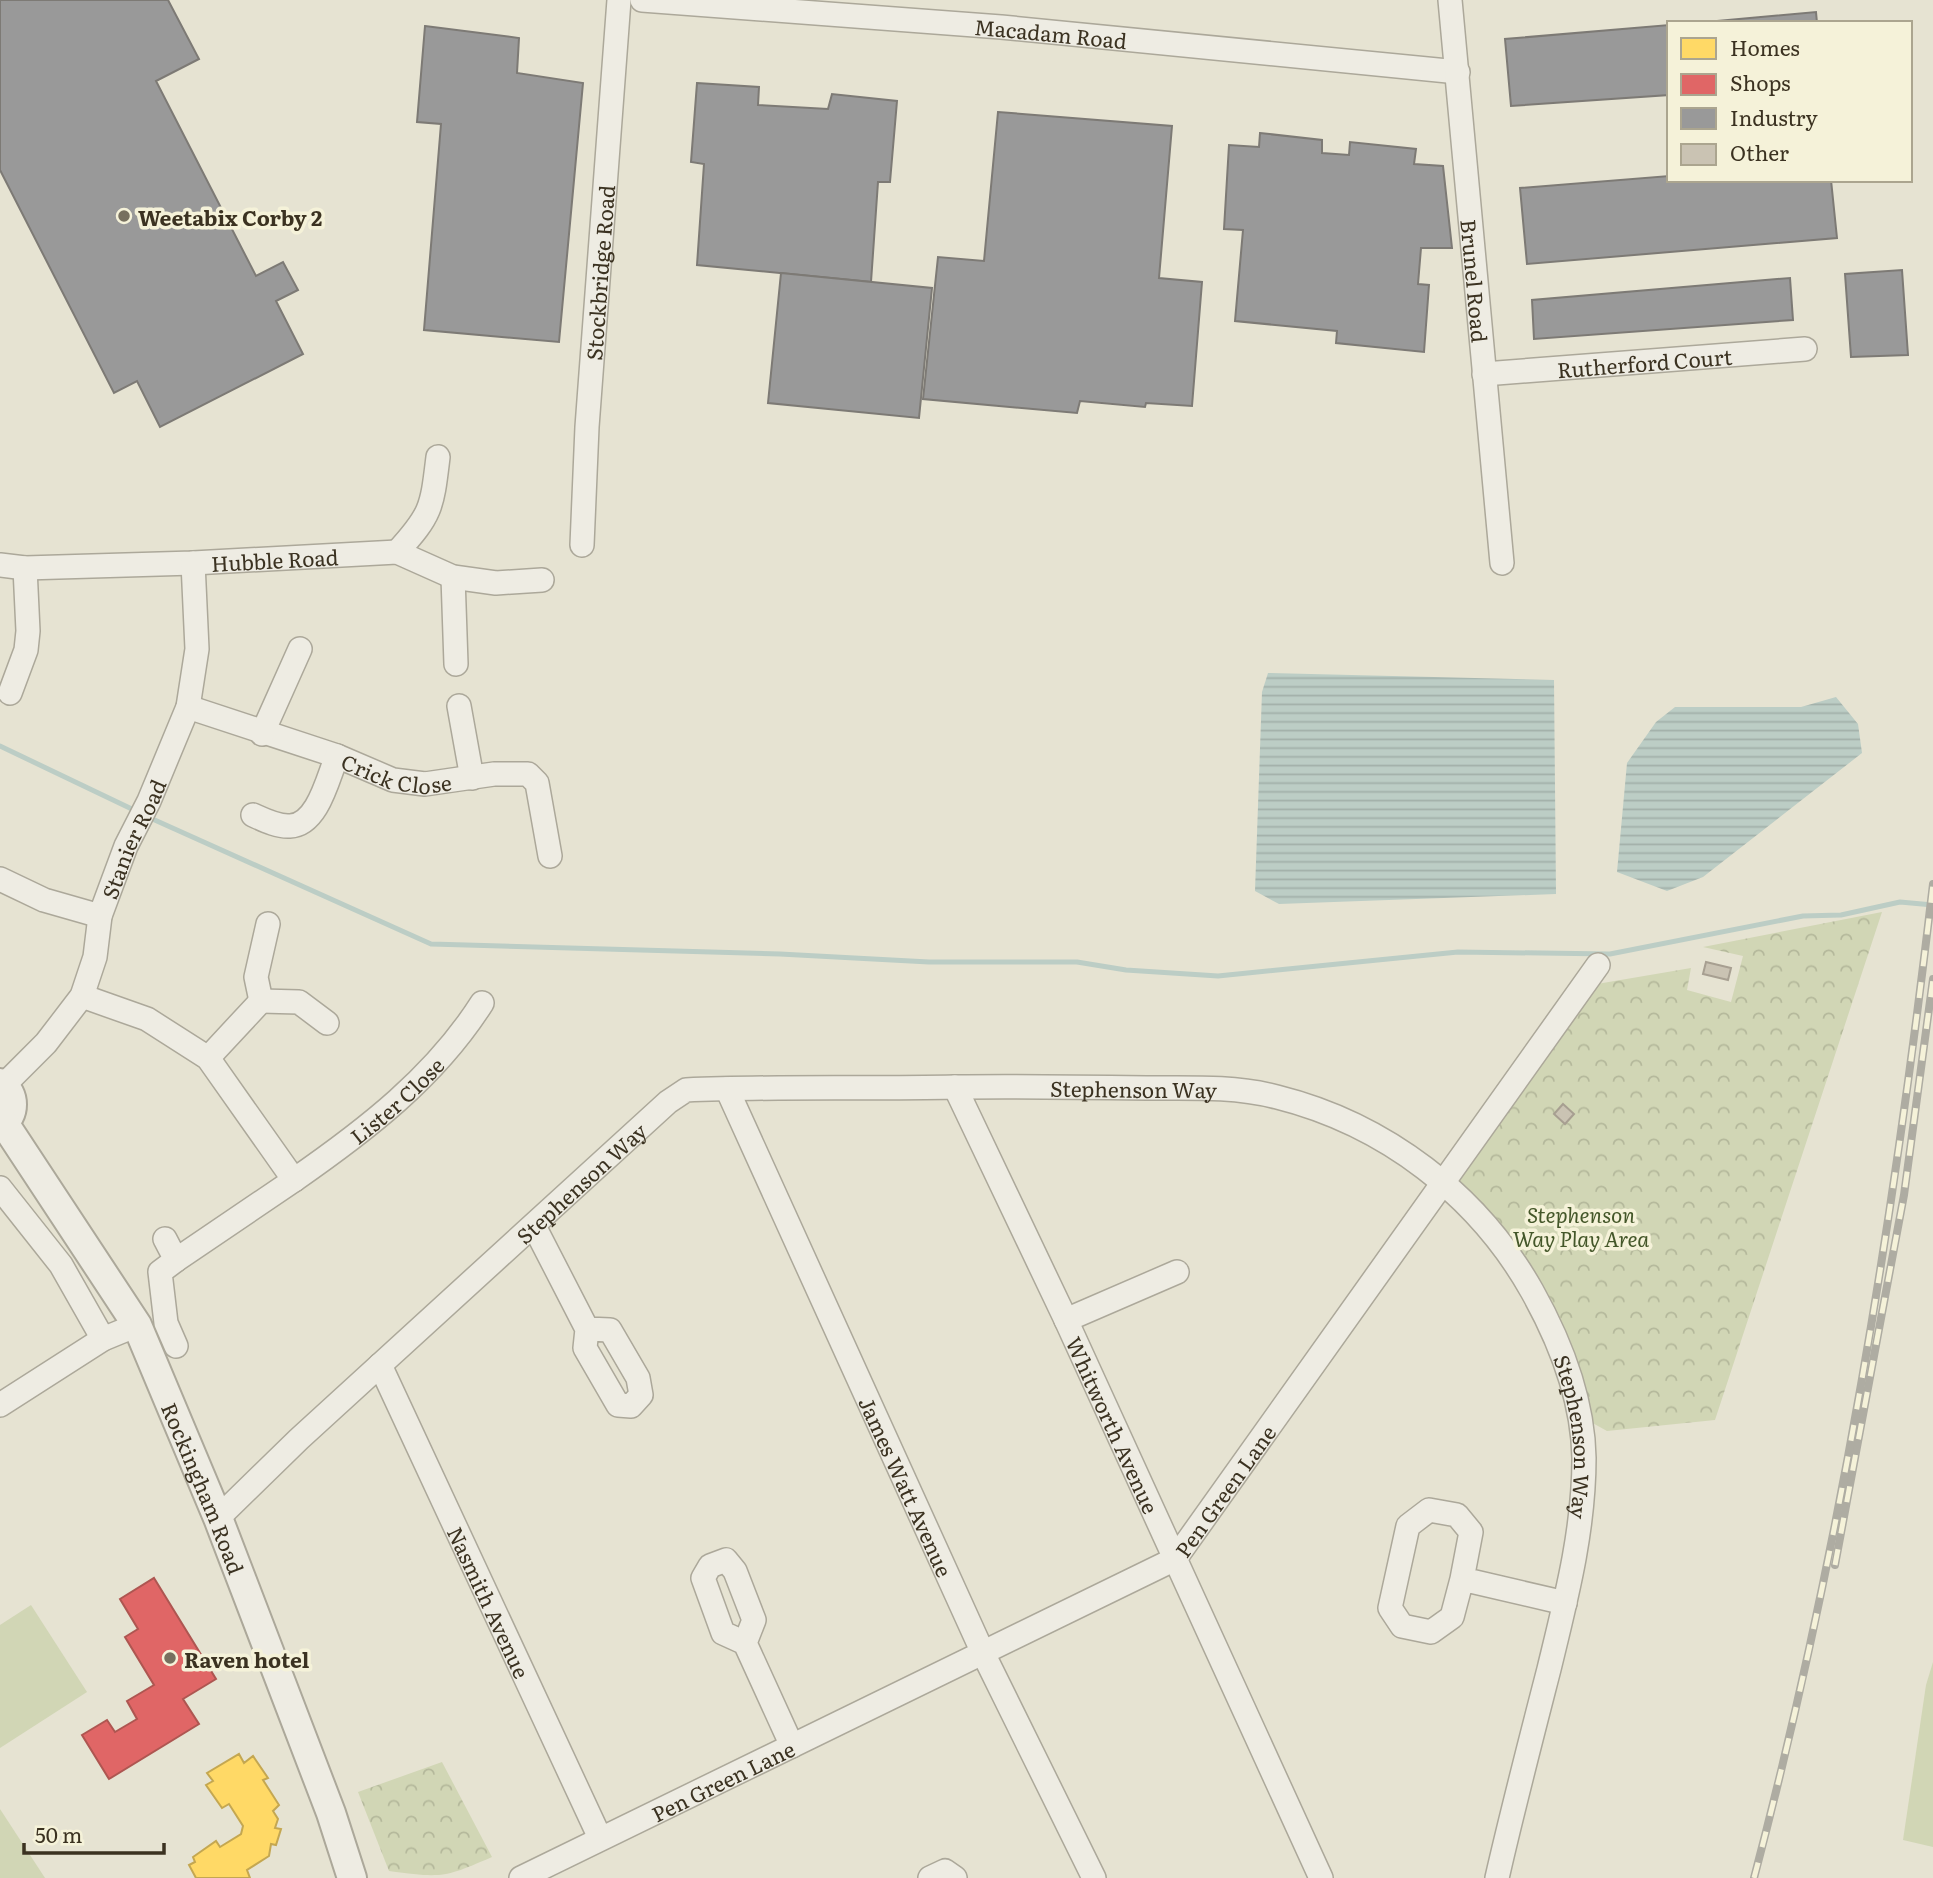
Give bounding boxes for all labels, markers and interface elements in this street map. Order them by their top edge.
street label: Macadam Road [973,10,1129,55]
legend [1667,21,1912,182]
text: Homes [1730,31,1800,62]
text: Shops [1730,66,1791,97]
text: Industry [1730,101,1818,132]
text: Other [1730,136,1789,167]
street label: Stockbridge Road [577,184,621,361]
place label: Weetabix Corby 2 [138,201,322,232]
marker: Weetabix Corby 2 [116,208,132,224]
street label: Brunel Road [1455,218,1497,344]
street label: Rutherford Court [1556,339,1734,384]
street label: Hubble Road [210,540,339,578]
street label: Crick Close [337,744,453,800]
street label: Stanier Road [92,774,172,903]
street label: Lister Close [343,1049,450,1150]
street label: Stephenson Way [1050,1071,1218,1104]
street label: Stephenson Way [508,1114,653,1250]
park label: Stephenson Way Play Area [1513,1198,1649,1253]
street label: Whitworth Avenue [1060,1331,1168,1518]
street label: Stephenson Way [1548,1350,1600,1522]
street label: James Watt Avenue [853,1391,962,1581]
street label: Rockingham Road [155,1397,253,1578]
street label: Pen Green Lane [1166,1418,1282,1563]
street label: Nasmith Avenue [441,1521,539,1683]
place label: Raven hotel [184,1643,310,1674]
marker: Raven hotel [162,1650,178,1666]
street label: Pen Green Lane [645,1732,799,1828]
scale bar [24,1812,164,1856]
text: 50 m [35,1818,82,1849]

